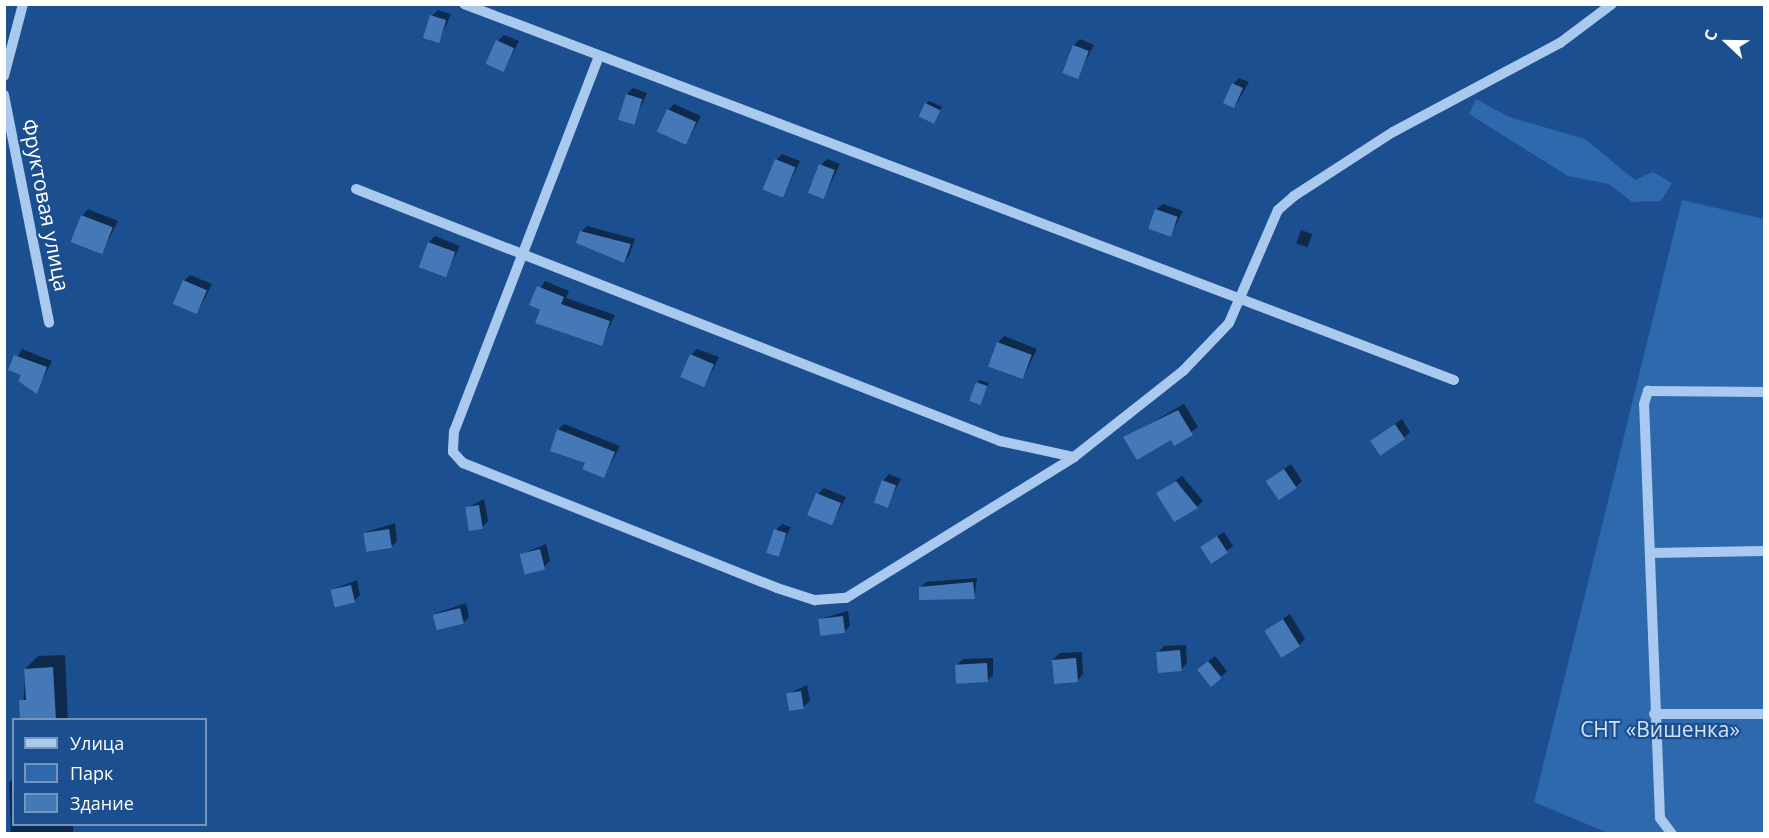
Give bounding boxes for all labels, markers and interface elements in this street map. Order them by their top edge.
north arrow [1697,12,1757,72]
text: С [1698,26,1722,44]
street label: Фруктовая улица [17,117,75,293]
park label: СНТ «Вишенка» [1580,716,1740,742]
legend [12,718,207,826]
text: Улица [70,731,124,755]
text: Парк [70,761,113,785]
text: Здание [70,791,134,815]

